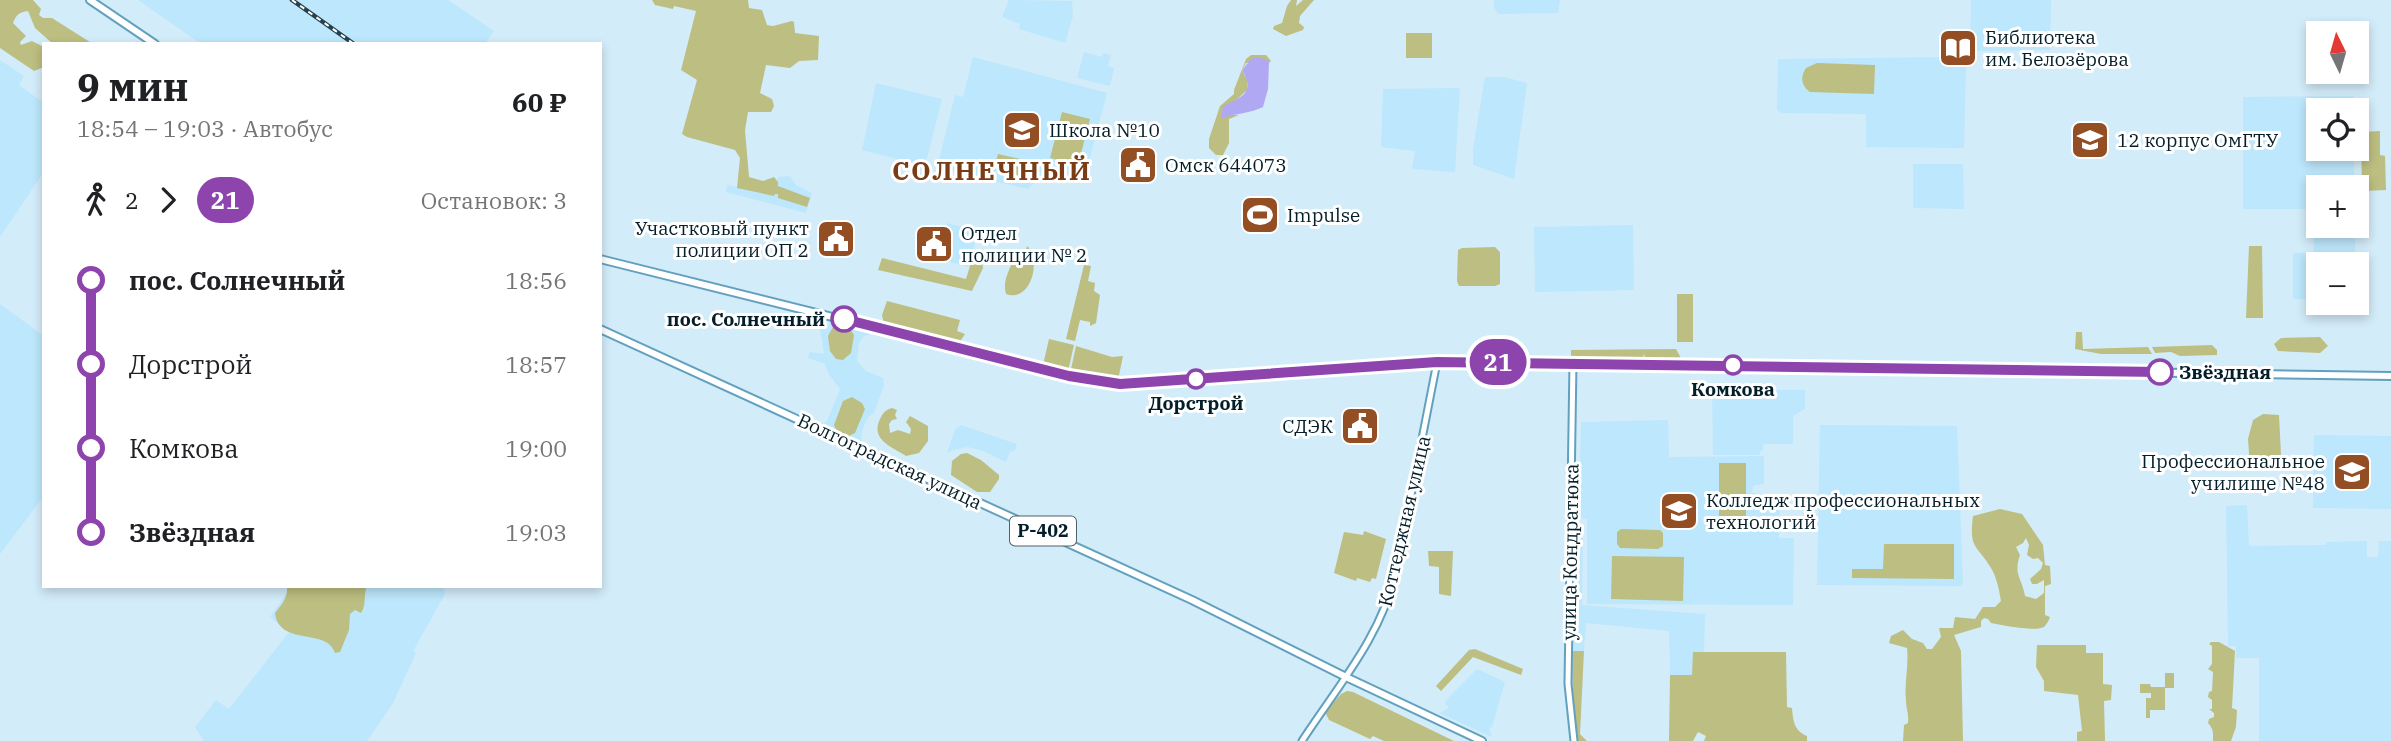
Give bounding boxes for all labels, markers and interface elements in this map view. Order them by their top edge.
north arrow [2306,21,2370,84]
map controls [2306,21,2369,315]
place label: Библиотека им. Белозёрова [1985,25,2129,71]
library icon: Библиотека им. Белозёрова [1937,27,1979,69]
text: 9 мин [77,62,188,111]
text: 60 ₽ [512,85,567,119]
button: locate [2306,98,2369,161]
school or university icon: Школа №10 [1001,109,1043,151]
text: 18:54 – 19:03 · Автобус [77,113,333,143]
place label: Школа №10 [1049,118,1160,142]
school or university icon: 12 корпус ОмГТУ [2069,119,2111,161]
place label: 12 корпус ОмГТУ [2117,128,2279,152]
public building icon: Омск 644073 [1117,144,1159,186]
district label: СОЛНЕЧНЫЙ [892,153,1092,187]
place label: Омск 644073 [1165,153,1287,177]
button: + [2306,175,2369,238]
icon: walk [77,181,115,219]
icon: forward [149,181,187,219]
text: 21 [211,184,240,216]
text: 2 [125,185,139,215]
text: Остановок: 3 [421,185,567,215]
sports icon: Impulse [1239,194,1281,236]
place label: Impulse [1287,203,1360,227]
place label: Участковый пункт полиции ОП 2 [635,216,809,262]
public building icon: Участковый пункт полиции ОП 2 [815,218,857,260]
place label: Отдел полиции № 2 [961,221,1087,267]
public building icon: Отдел полиции № 2 [913,223,955,265]
button: − [2306,252,2369,315]
text: пос. Солнечный [129,263,345,297]
text: 18:56 [505,265,567,295]
marker: пос. Солнечный [831,306,857,332]
place label: пос. Солнечный [667,307,825,331]
line badge: 21 [1466,339,1530,385]
text: 21 [1484,346,1512,378]
text: Дорстрой [129,347,252,381]
text: 18:57 [505,349,567,379]
marker: Комкова [1723,355,1743,375]
marker: Звёздная [2147,359,2173,385]
place label: Звёздная [2179,360,2271,384]
marker: Дорстрой [1186,369,1206,389]
place label: Комкова [1691,377,1775,401]
place label: Дорстрой [1149,391,1243,415]
public building icon: СДЭК [1339,405,1381,447]
street label: Волгоградская улица [794,408,986,514]
place label: СДЭК [1282,414,1333,438]
text: Комкова [129,431,239,465]
text: 19:00 [505,433,567,463]
street label: Коттеджная улица [1373,433,1435,609]
place label: Профессиональное училище №48 [2141,449,2325,495]
school or university icon: Профессиональное училище №48 [2331,451,2373,493]
street label: улица Кондратюка [1556,463,1584,641]
place label: Колледж профессиональных технологий [1706,488,1980,534]
school or university icon: Колледж профессиональных технологий [1658,490,1700,532]
text: Звёздная [129,515,255,549]
road number: Р-402 [1010,516,1076,546]
text: 19:03 [505,517,567,547]

